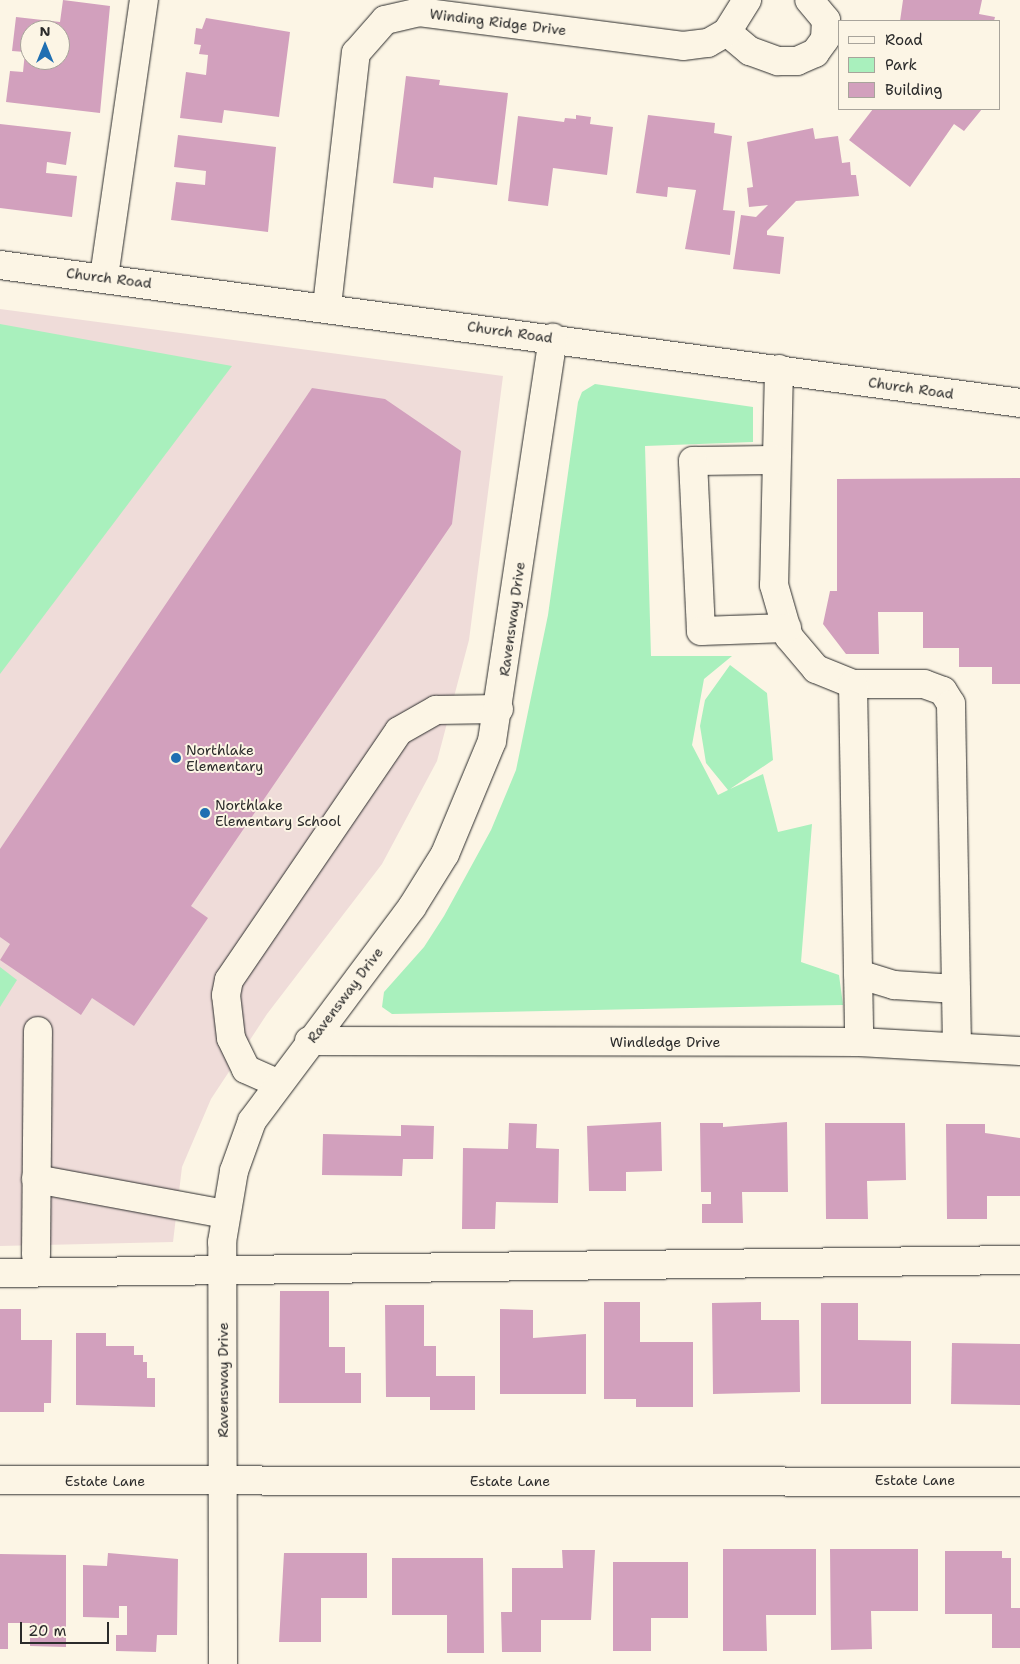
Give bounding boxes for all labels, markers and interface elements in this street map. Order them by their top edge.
street label: Winding Ridge Drive [429,5,567,39]
north arrow [20,20,70,70]
legend [838,20,1000,110]
text: N [39,22,51,40]
text: Road [885,30,923,50]
text: Park [885,55,917,75]
text: Building [885,80,942,100]
street label: Church Road [65,264,153,292]
street label: Church Road [466,318,554,346]
street label: Church Road [867,374,955,402]
street label: Ravensway Drive [496,561,528,677]
place label: Northlake Elementary [186,742,263,774]
marker: Northlake Elementary [170,752,182,764]
place label: Northlake Elementary School [215,797,341,830]
marker: Northlake Elementary School [199,807,211,819]
street label: Ravensway Drive [304,944,386,1046]
street label: Windledge Drive [610,1034,720,1050]
street label: Ravensway Drive [215,1322,231,1438]
street label: Estate Lane [875,1472,955,1488]
street label: Estate Lane [65,1473,145,1489]
street label: Estate Lane [470,1473,550,1489]
scale bar [22,1612,111,1644]
text: 20 m [28,1621,67,1641]

